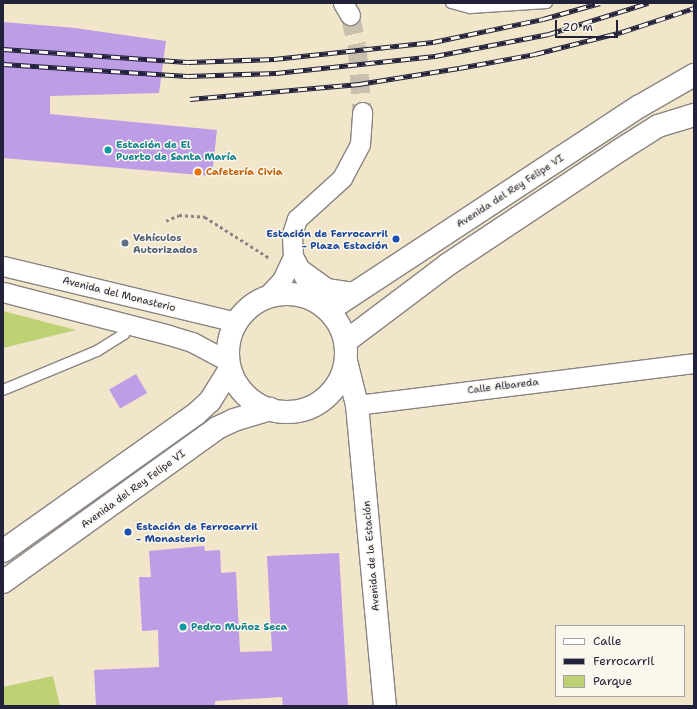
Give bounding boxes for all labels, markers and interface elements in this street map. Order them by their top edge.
scale bar [557,12,620,38]
text: 20 m [562,19,593,35]
place label: Estación de El Puerto de Santa María [116,138,237,162]
marker: Estación de El Puerto de Santa María [103,145,113,155]
street label: Avenida del Rey Felipe VI [454,152,566,230]
place label: Cafetería Civia [206,166,283,178]
marker: Cafetería Civia [193,167,203,177]
place label: Estación de Ferrocarril - Plaza Estación [266,227,388,250]
place label: Vehículos Autorizados [133,231,198,254]
marker: Estación de Ferrocarril - Plaza Estación [391,234,401,244]
marker: Vehículos Autorizados [120,238,130,248]
street label: Avenida del Monasterio [61,274,177,314]
street label: Calle Albareda [467,376,539,396]
street label: Avenida del Rey Felipe VI [79,447,187,531]
street label: Avenida de la Estación [360,500,382,612]
place label: Estación de Ferrocarril - Monasterio [136,520,258,544]
marker: Estación de Ferrocarril - Monasterio [123,527,133,537]
place label: Pedro Muñoz Seca [191,621,287,633]
marker: Pedro Muñoz Seca [178,622,188,632]
legend [555,625,685,697]
text: Calle [593,633,622,649]
text: Ferrocarril [593,653,654,669]
text: Parque [593,673,632,689]

